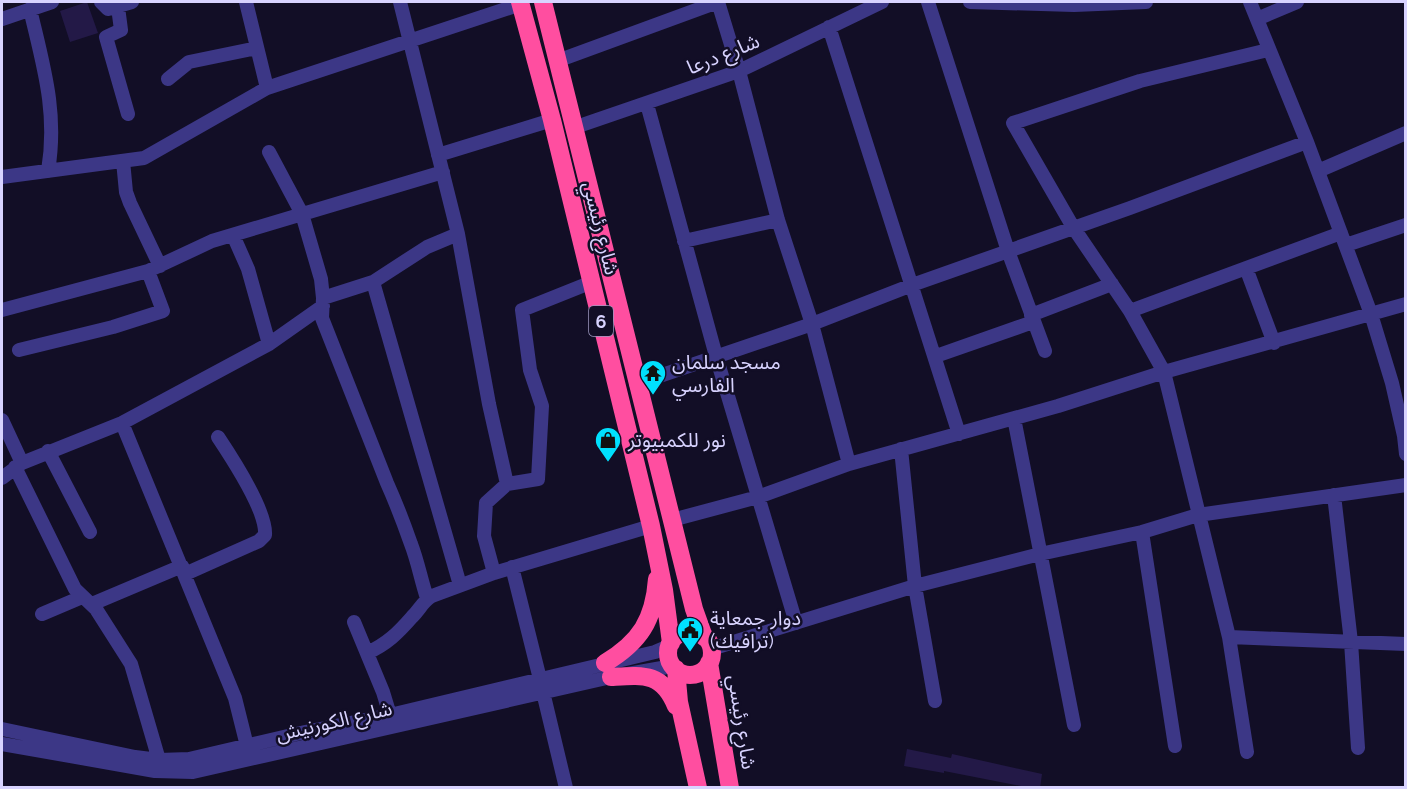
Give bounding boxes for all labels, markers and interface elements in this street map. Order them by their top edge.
street label: شارع درعا [683,29,764,82]
street label: شارع رئيسي [574,179,624,278]
road number: 6 [589,306,613,336]
place label: مسجد سلمان الفارسي [672,350,781,401]
temple icon: مسجد سلمان الفارسي [638,358,668,396]
shop icon: نور للكمبيوتر [593,425,623,463]
place label: نور للكمبيوتر [627,428,726,452]
place label: دوار جمعاية (ترافيك) [710,606,801,653]
public building icon: دوار جمعاية (ترافيك) [675,615,705,653]
street label: شارع رئيسي [719,673,761,772]
street label: شارع الكورنيش [274,696,395,749]

